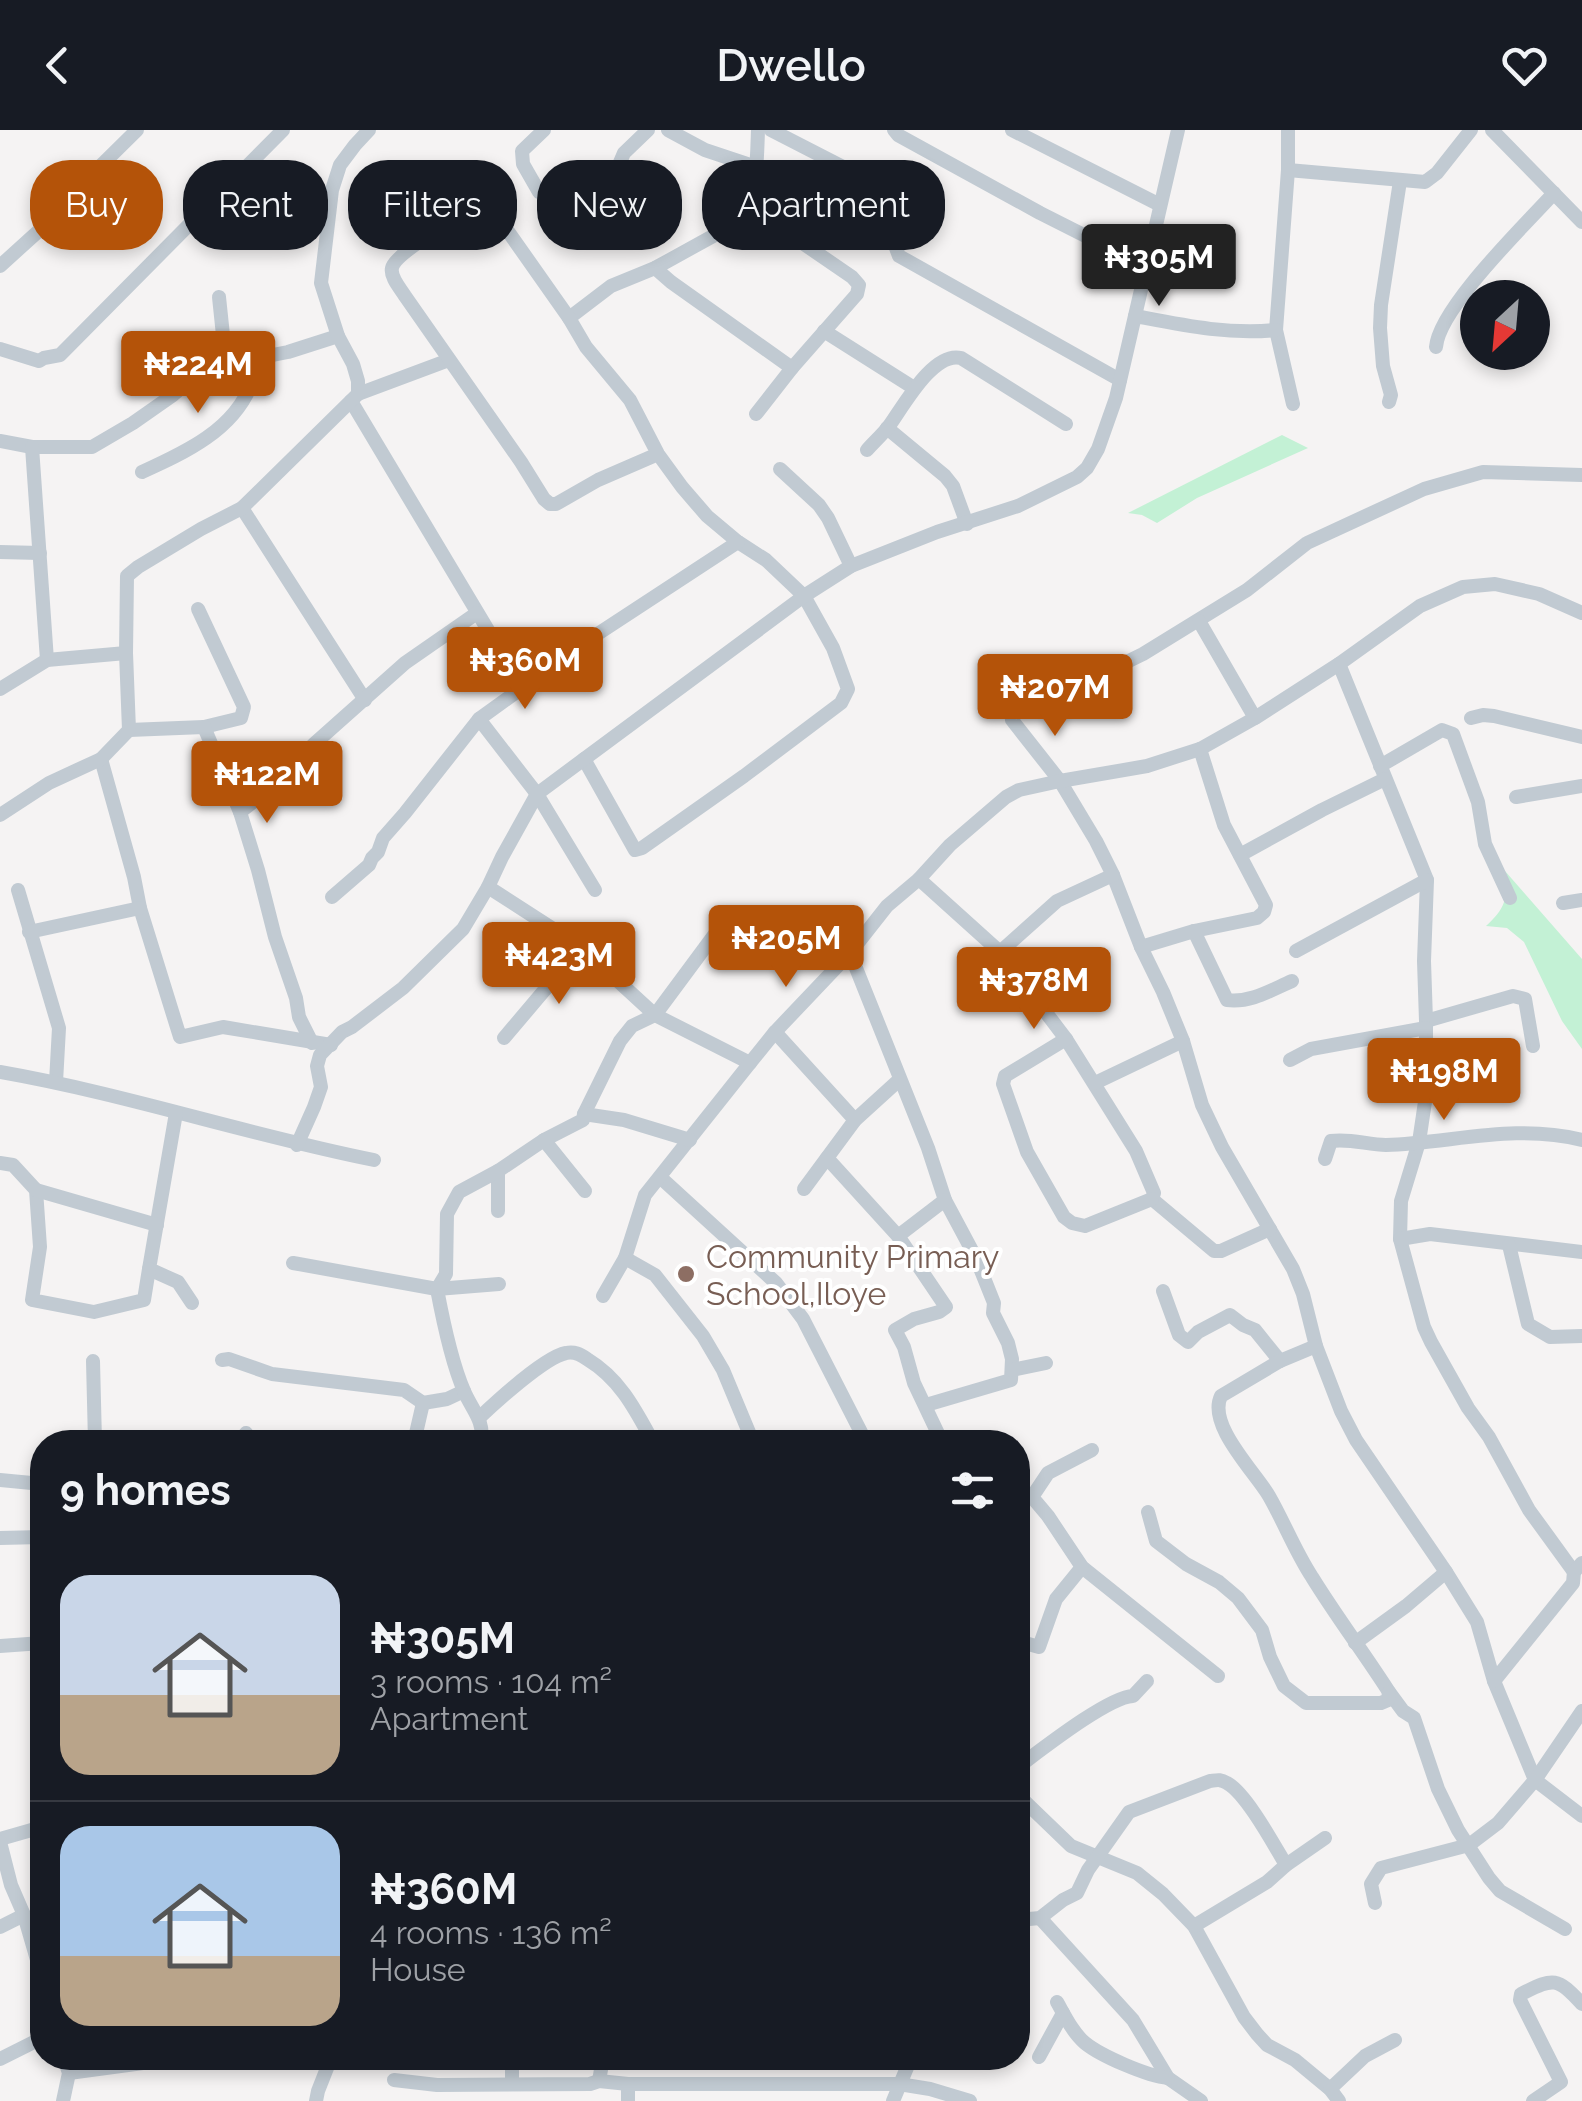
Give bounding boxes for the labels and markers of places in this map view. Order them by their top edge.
pin: ₦305M [1089,224,1229,309]
pin: ₦224M [128,331,268,416]
pin: ₦360M [455,627,595,712]
pin: ₦207M [985,654,1125,739]
pin: ₦122M [197,741,337,826]
pin: ₦205M [716,905,856,990]
pin: ₦423M [489,922,629,1007]
pin: ₦378M [964,947,1104,1032]
pin: ₦198M [1374,1038,1514,1123]
place label: Community Primary School,Iloye [706,1238,999,1312]
marker: Community Primary School,Iloye [675,1263,697,1285]

